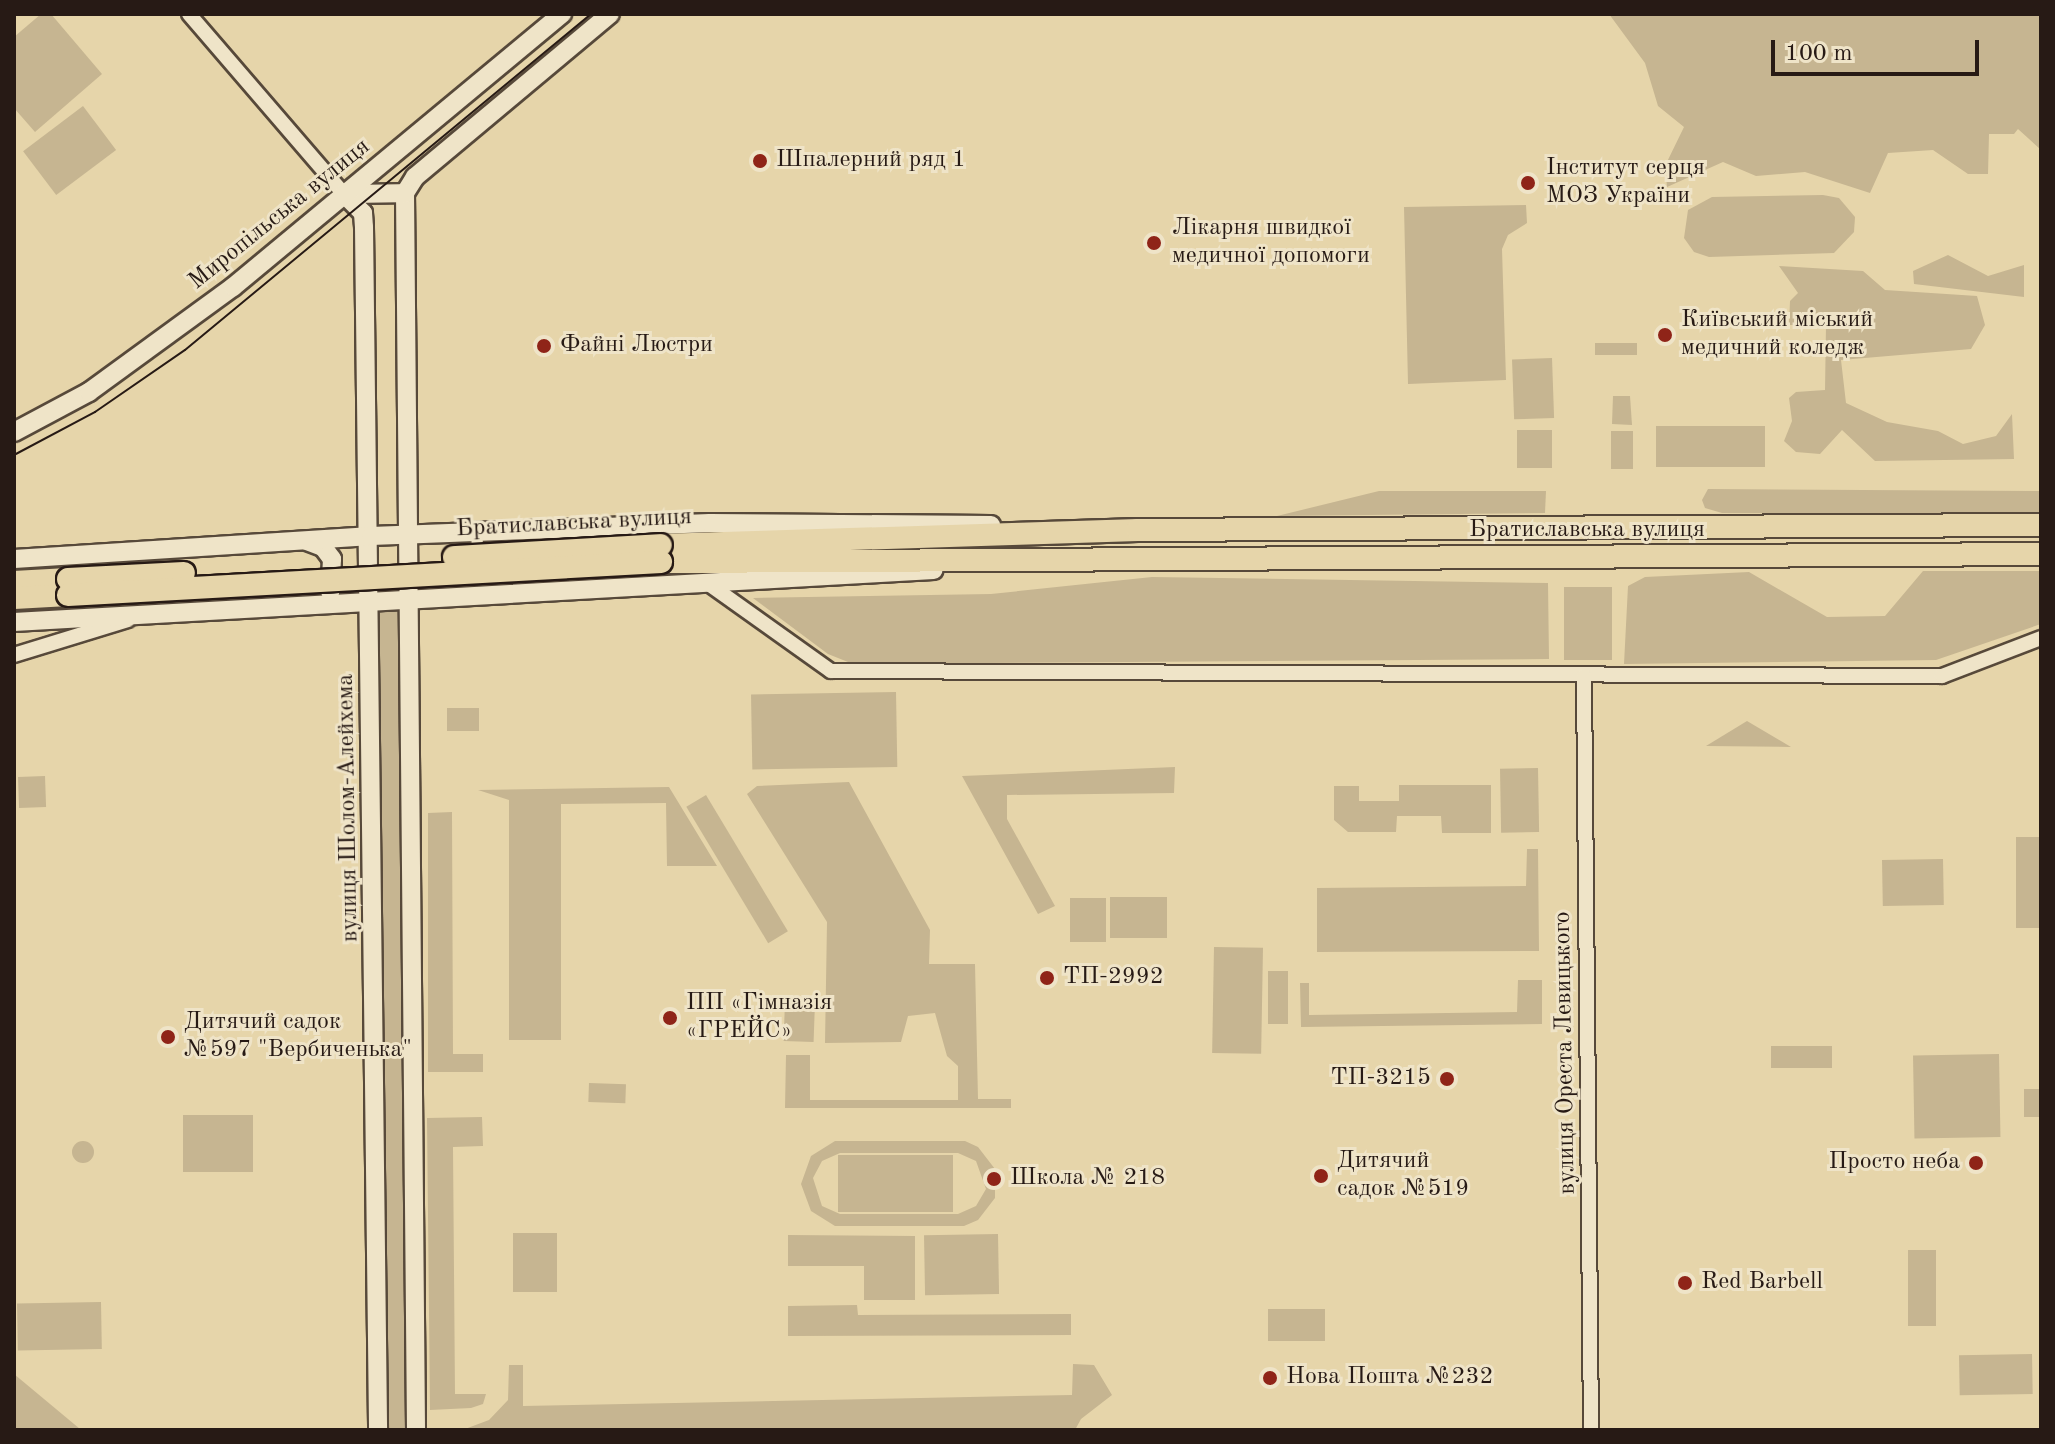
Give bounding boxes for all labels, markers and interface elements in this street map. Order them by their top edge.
scale bar [1775,24,1983,74]
text: 100 m [1785,42,1853,66]
street label: Миропільська вулиця [184,133,376,297]
place label: Шпалерний ряд 1 [776,147,966,175]
marker: Шпалерний ряд 1 [751,152,769,170]
place label: Інститут серця МОЗ України [1546,155,1705,211]
marker: Інститут серця МОЗ України [1517,172,1539,194]
place label: Лікарня швидкої медичної допомоги [1172,215,1370,271]
marker: Лікарня швидкої медичної допомоги [1143,232,1165,254]
place label: Київський міський медичний коледж [1681,307,1873,363]
marker: Київський міський медичний коледж [1656,326,1674,344]
place label: Файні Люстри [560,332,713,360]
marker: Файні Люстри [535,337,553,355]
street label: Братиславська вулиця [455,503,693,545]
street label: Братиславська вулиця [1469,517,1705,545]
street label: вулиця Шолом-Алейхема [332,674,366,942]
street label: вулиця Ореста Левицького [1549,911,1583,1195]
place label: ТП-2992 [1063,964,1164,992]
marker: ТП-2992 [1038,969,1056,987]
place label: ПП «Гімназія «ГРЕЙС» [686,990,832,1046]
place label: Дитячий садок №597 "Вербиченька" [184,1009,412,1065]
marker: ПП «Гімназія «ГРЕЙС» [661,1009,679,1027]
marker: Дитячий садок №597 "Вербиченька" [159,1028,177,1046]
place label: ТП-3215 [1330,1065,1431,1093]
marker: ТП-3215 [1438,1070,1456,1088]
place label: Дитячий садок №519 [1337,1148,1469,1204]
place label: Просто неба [1828,1149,1960,1177]
marker: Просто неба [1967,1154,1985,1172]
place label: Школа № 218 [1010,1165,1165,1193]
marker: Дитячий садок №519 [1312,1167,1330,1185]
marker: Школа № 218 [985,1170,1003,1188]
place label: Red Barbell [1701,1269,1823,1297]
marker: Red Barbell [1676,1274,1694,1292]
place label: Нова Пошта №232 [1286,1364,1493,1392]
marker: Нова Пошта №232 [1261,1369,1279,1387]

